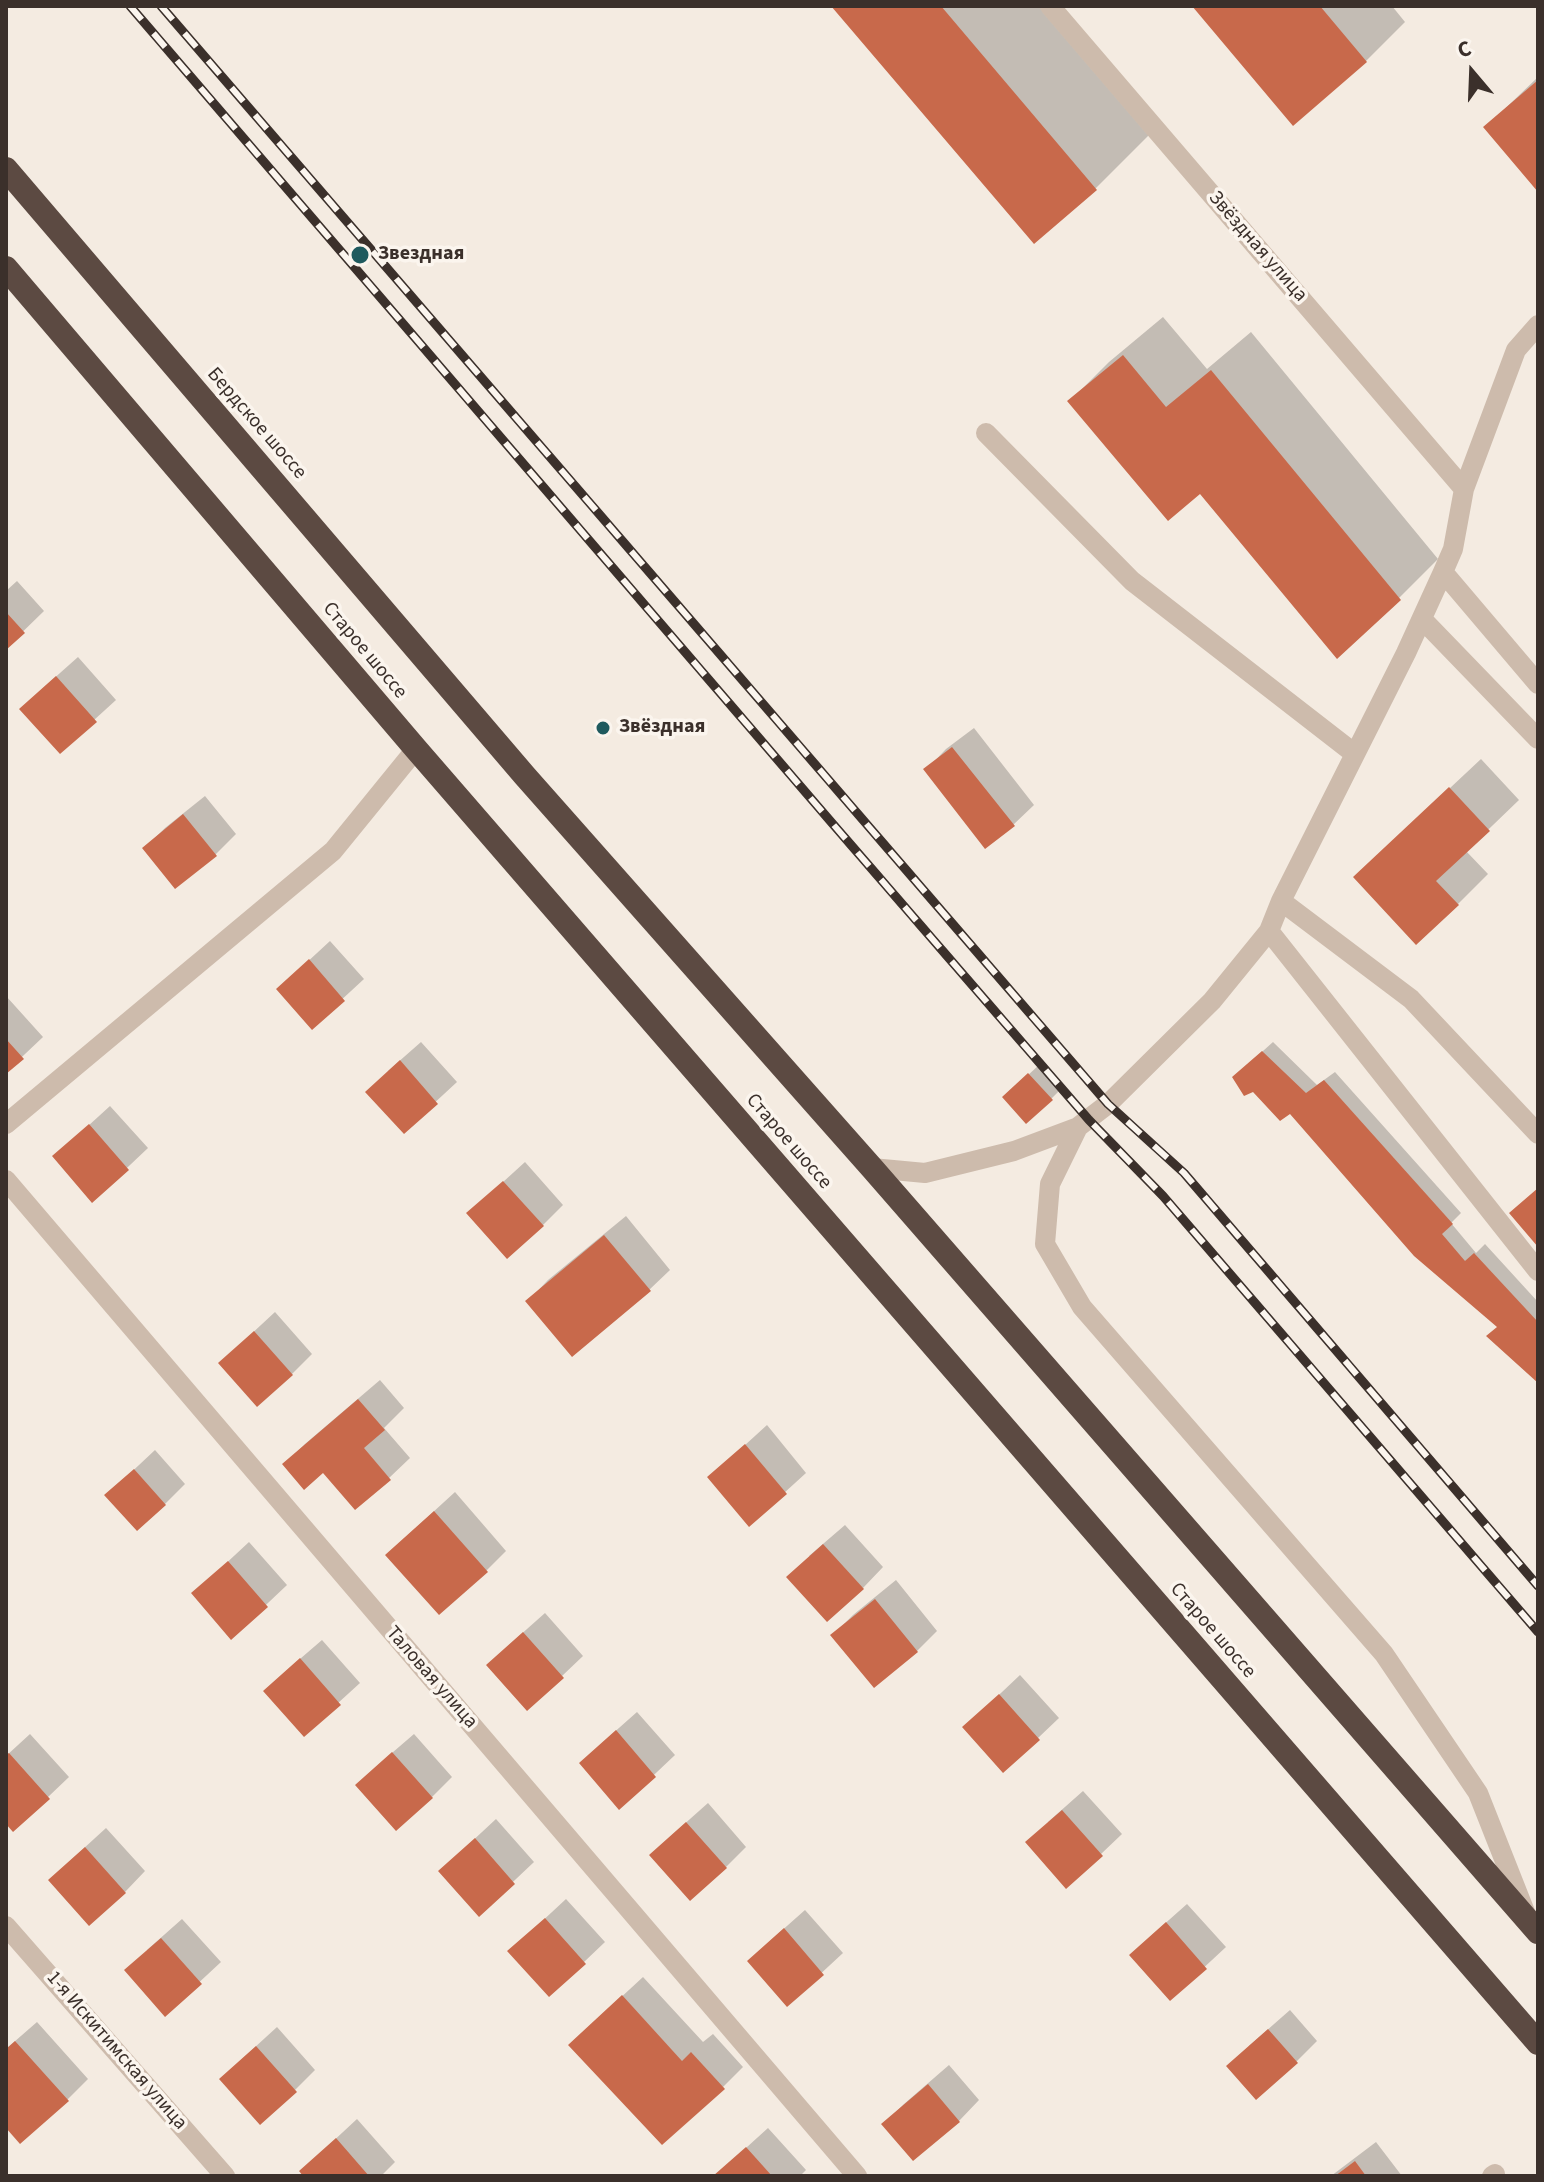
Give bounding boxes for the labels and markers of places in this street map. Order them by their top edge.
place label: Звездная [378,243,464,267]
marker: Звездная [349,244,371,266]
place label: Звёздная [619,716,705,740]
marker: Звёздная [594,719,612,737]

